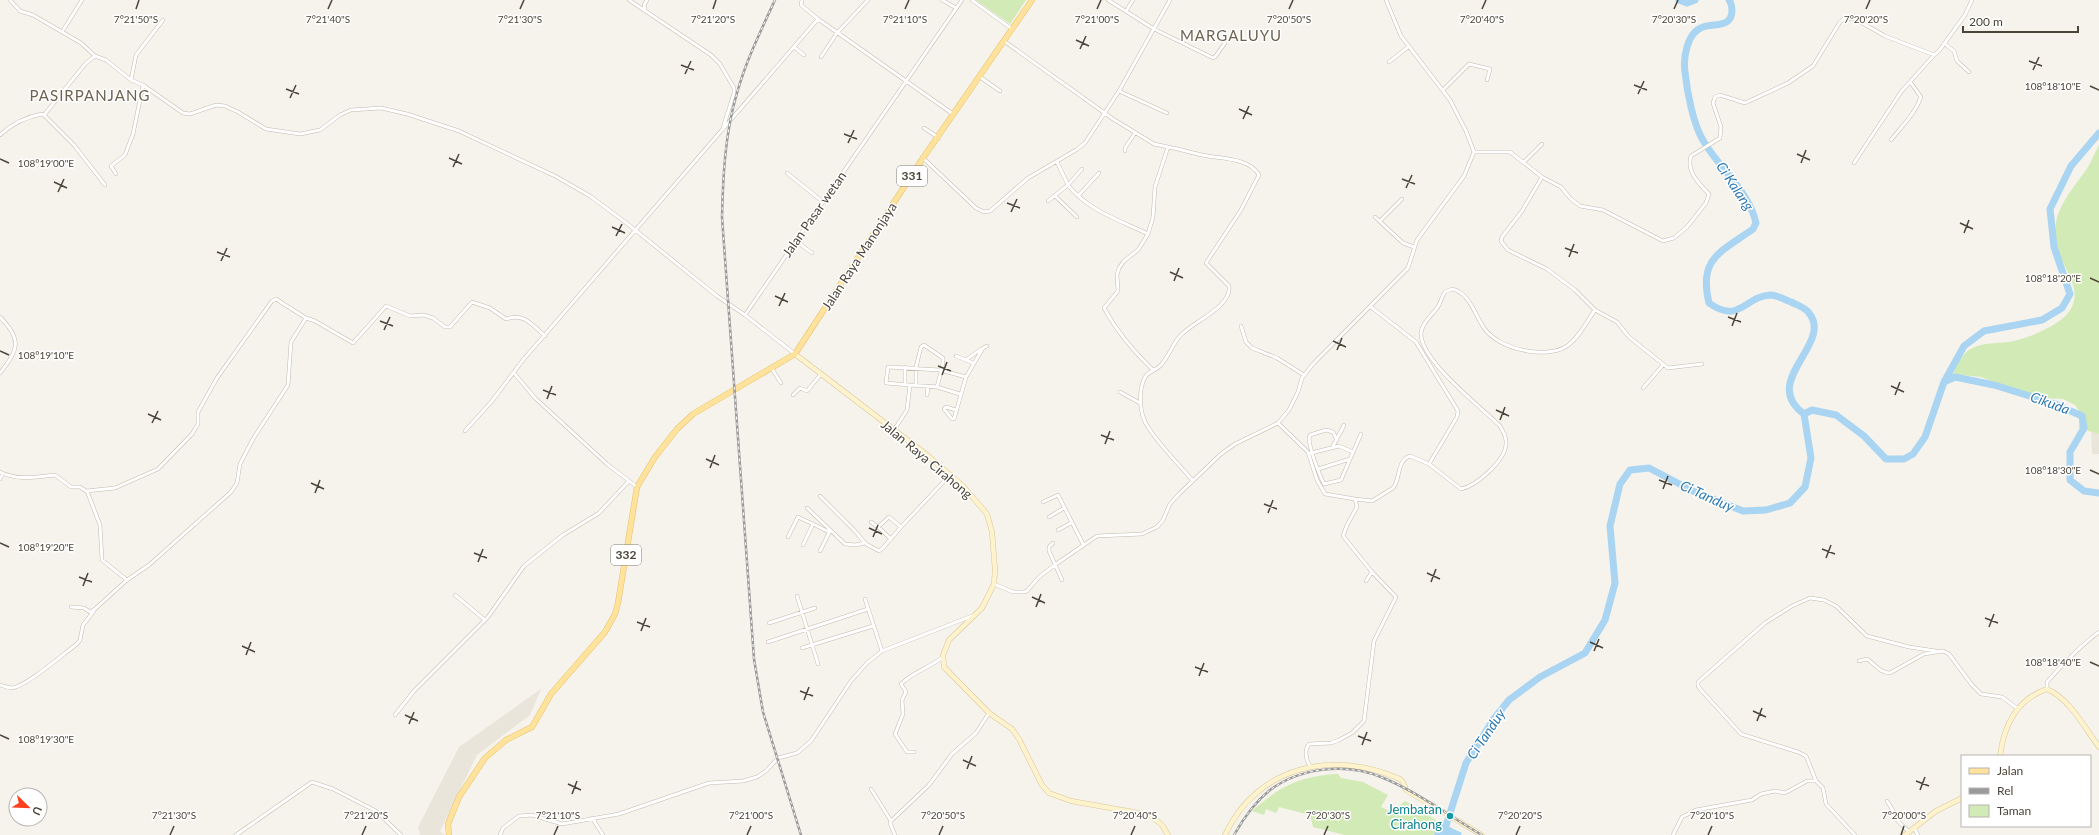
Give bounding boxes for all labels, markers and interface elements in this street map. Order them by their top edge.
scale bar [1963,8,2078,34]
text: 7°21'50"S [114,13,158,25]
text: 7°21'40"S [306,13,350,25]
text: 7°21'30"S [498,13,542,25]
text: 7°21'20"S [691,13,735,25]
text: 7°21'10"S [883,13,927,25]
text: 7°21'00"S [1075,13,1119,25]
text: 7°20'50"S [1267,13,1311,25]
text: 7°20'40"S [1460,13,1504,25]
text: 7°20'30"S [1652,13,1696,25]
text: 7°20'20"S [1844,13,1888,25]
text: 200 m [1969,14,2003,29]
district label: MARGALUYU [1180,26,1282,44]
text: 108°18'10"E [2025,80,2081,92]
district label: PASIRPANJANG [30,86,150,104]
text: 108°19'00"E [18,157,74,169]
water label: Ci Kalang [1713,158,1758,214]
road number: 331 [897,166,927,186]
street label: Jalan Pasar wetan [779,168,849,260]
street label: Jalan Raya Manonjaya [818,199,900,313]
text: 108°18'20"E [2025,272,2081,284]
text: 108°19'10"E [18,349,74,361]
water label: Cikuda [2028,388,2072,417]
street label: Jalan Raya Cirahong [878,416,976,502]
text: 108°18'30"E [2025,464,2081,476]
water label: Ci Tanduy [1678,476,1737,515]
text: 108°19'20"E [18,541,74,553]
road number: 332 [611,545,641,565]
text: 108°18'40"E [2025,656,2081,668]
water label: Ci Tanduy [1463,705,1509,762]
text: 108°19'30"E [18,733,74,745]
legend [1961,755,2091,827]
text: Jalan [1997,763,2023,778]
text: Rel [1997,783,2013,798]
north arrow [8,787,48,827]
place label: Jembatan Cirahong [1387,801,1442,832]
text: Taman [1997,803,2031,818]
text: U [30,805,45,817]
text: 7°21'30"S [152,809,196,821]
text: 7°21'20"S [344,809,388,821]
text: 7°21'10"S [536,809,580,821]
text: 7°21'00"S [729,809,773,821]
text: 7°20'50"S [921,809,965,821]
text: 7°20'40"S [1113,809,1157,821]
text: 7°20'30"S [1306,809,1350,821]
text: 7°20'20"S [1498,809,1542,821]
text: 7°20'10"S [1690,809,1734,821]
text: 7°20'00"S [1882,809,1926,821]
marker: Jembatan Cirahong [1445,811,1455,821]

